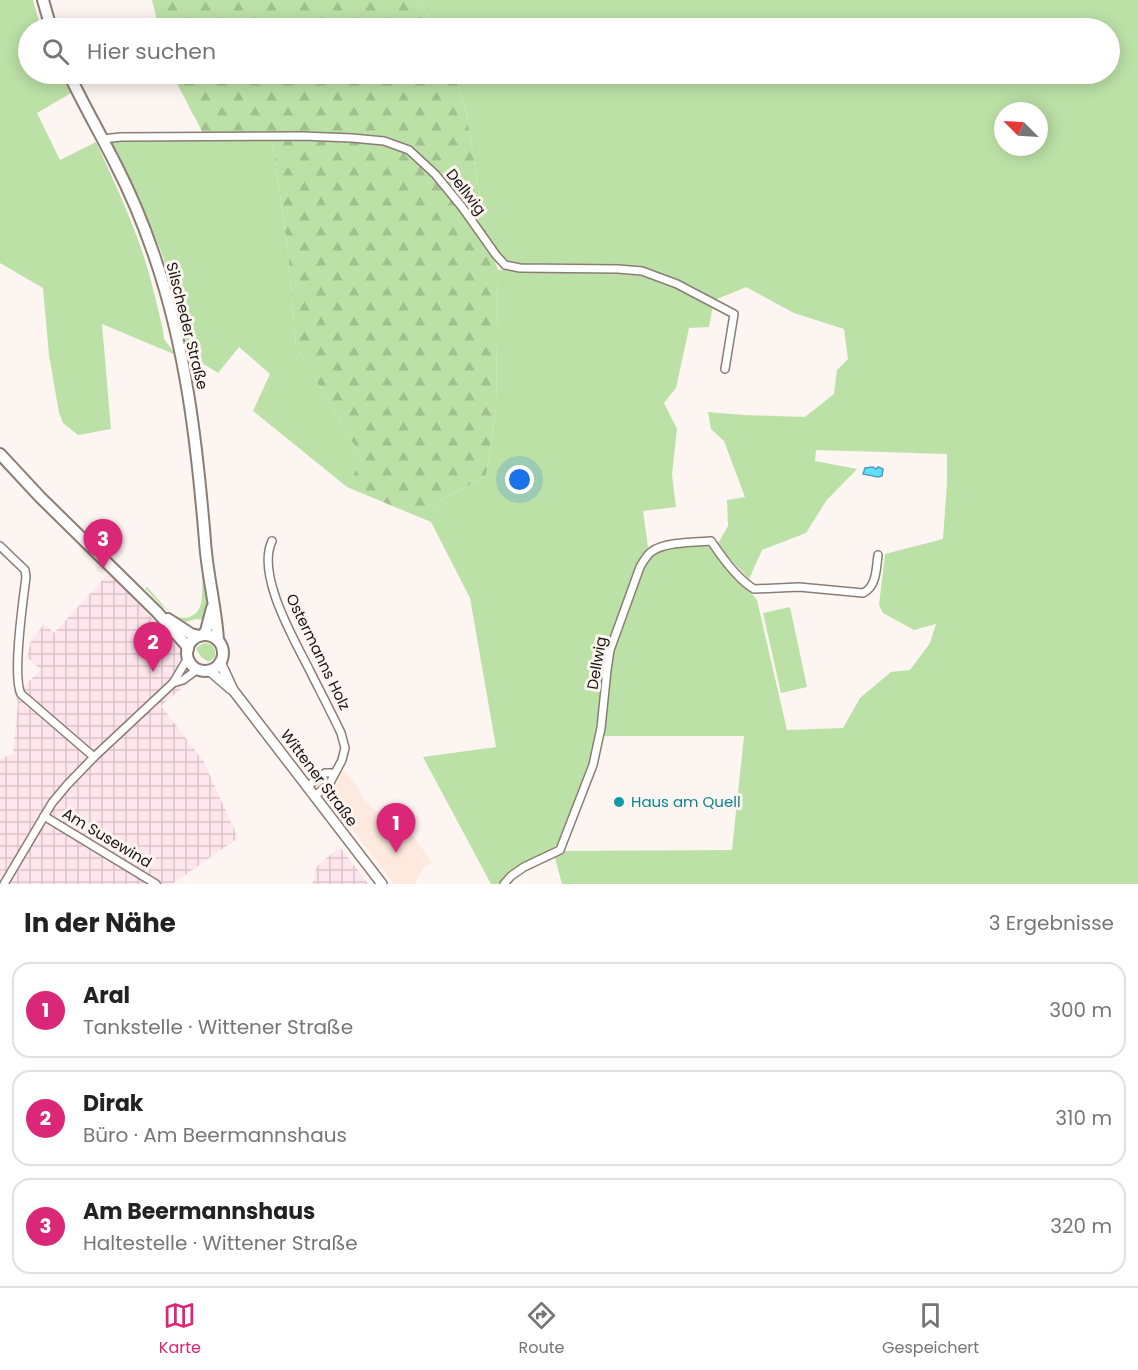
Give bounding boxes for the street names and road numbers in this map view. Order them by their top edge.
street label: Dellwig [442,164,491,219]
street label: Silscheder Straße [162,260,213,392]
street label: Ostermanns Holz [281,590,356,714]
street label: Dellwig [582,635,611,691]
street label: Wittener Straße [276,725,363,831]
street label: Am Susewind [59,803,156,873]

